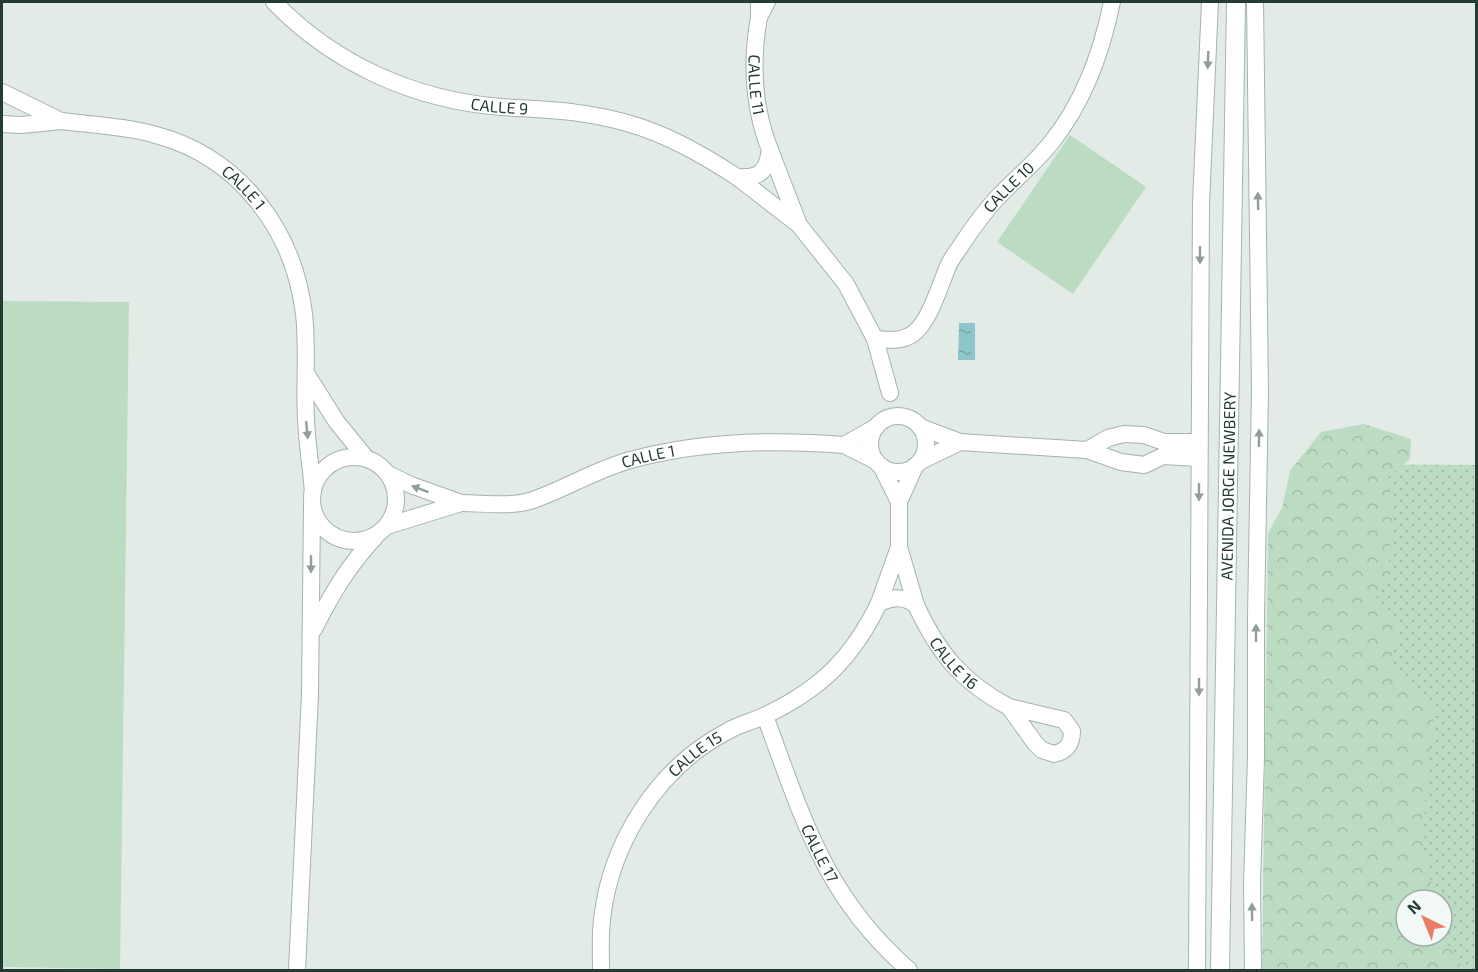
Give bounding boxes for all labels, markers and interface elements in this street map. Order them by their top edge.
one-way arrow [1203,50,1213,69]
street label: CALLE 11 [745,54,769,117]
street label: CALLE 9 [470,94,529,118]
street label: CALLE 10 [979,157,1038,216]
street label: CALLE 1 [219,161,270,213]
one-way arrow [1253,192,1262,211]
one-way arrow [1195,245,1205,264]
street label: AVENIDA JORGE NEWBERY [1216,391,1239,581]
one-way arrow [302,421,312,440]
one-way arrow [1254,429,1264,448]
street label: CALLE 1 [619,440,676,471]
one-way arrow [1194,482,1204,501]
one-way arrow [411,483,429,493]
one-way arrow [306,555,316,574]
one-way arrow [1251,624,1261,643]
street label: CALLE 16 [926,633,982,693]
one-way arrow [1194,677,1204,696]
street label: CALLE 15 [664,727,725,780]
street label: CALLE 17 [798,821,843,886]
north arrow [1394,888,1454,948]
text: N [1403,896,1424,918]
one-way arrow [1248,903,1257,922]

